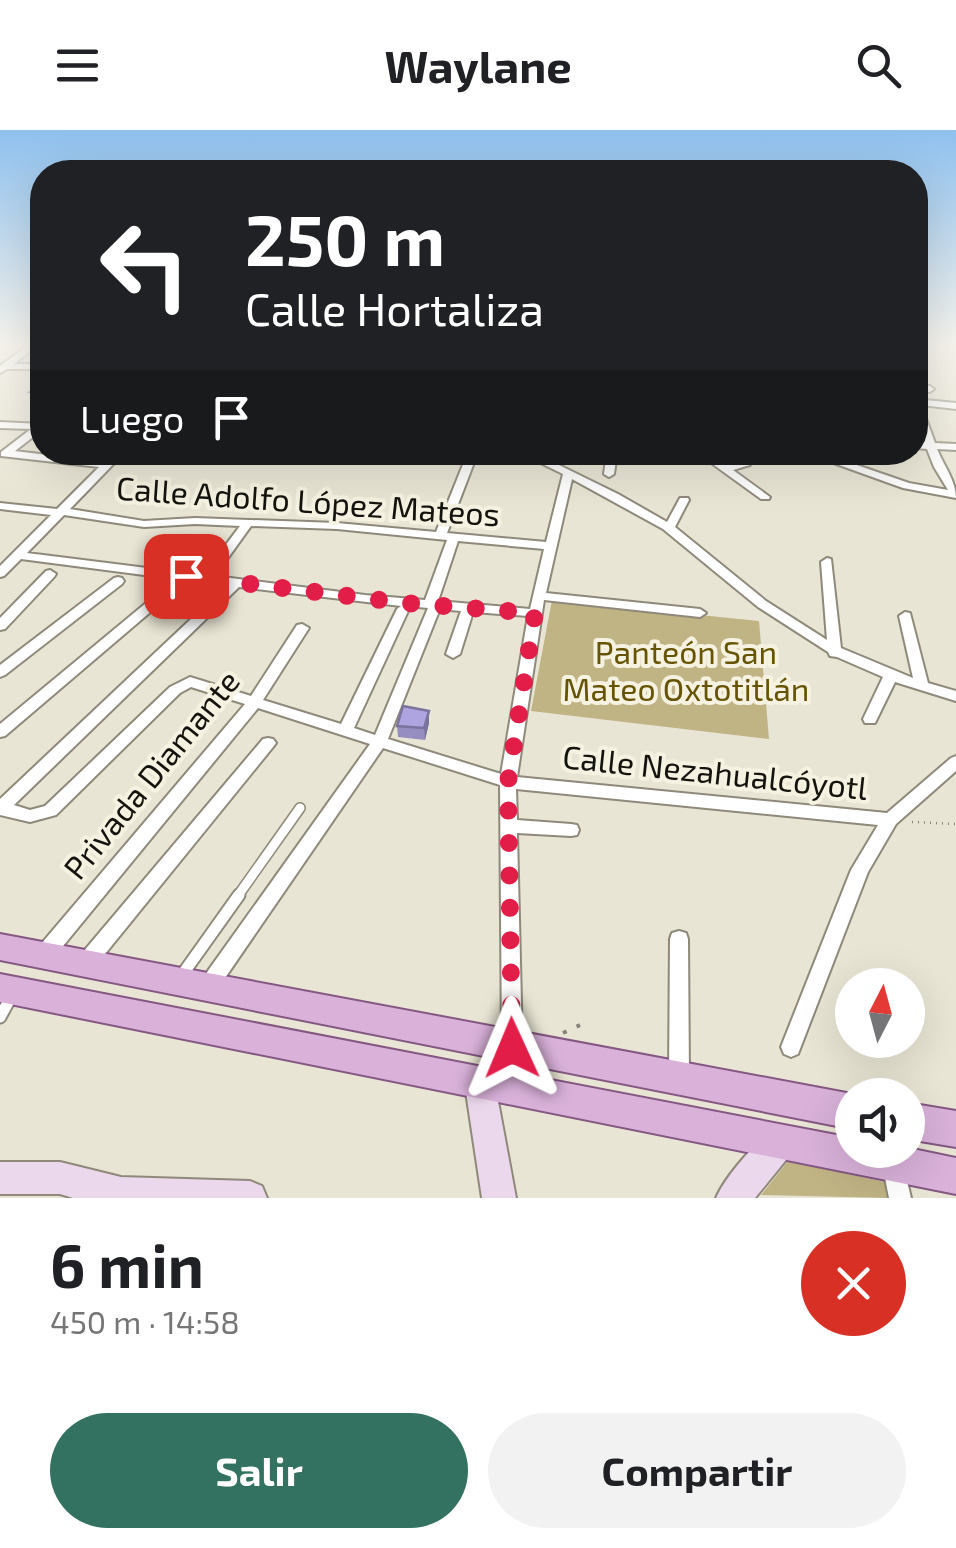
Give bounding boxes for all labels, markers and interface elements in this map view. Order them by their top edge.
icon: menu [50,38,105,93]
text: Waylane [384,38,572,92]
icon: search [851,38,906,93]
text: 250 m [245,196,445,280]
icon: left [80,200,210,330]
text: Calle Hortaliza [245,281,544,335]
icon: arrive [204,390,259,445]
text: Luego [80,395,184,441]
street label: Calle Adolfo López Mateos [115,468,501,532]
pin [144,534,229,619]
icon: arrive [159,549,214,604]
park label: Panteón San Mateo Oxtotitlán [563,632,809,707]
street label: Privada Diamante [55,662,246,886]
street label: Calle Nezahualcóyotl [561,736,870,806]
north arrow [835,968,925,1058]
map controls [835,968,925,1168]
position arrow [460,996,564,1100]
button: sound [835,1078,925,1168]
text: 6 min [50,1228,204,1300]
button: close [801,1231,906,1336]
text: 450 m · 14:58 [50,1302,240,1340]
button: Salir [50,1413,468,1528]
button: Compartir [488,1413,906,1528]

